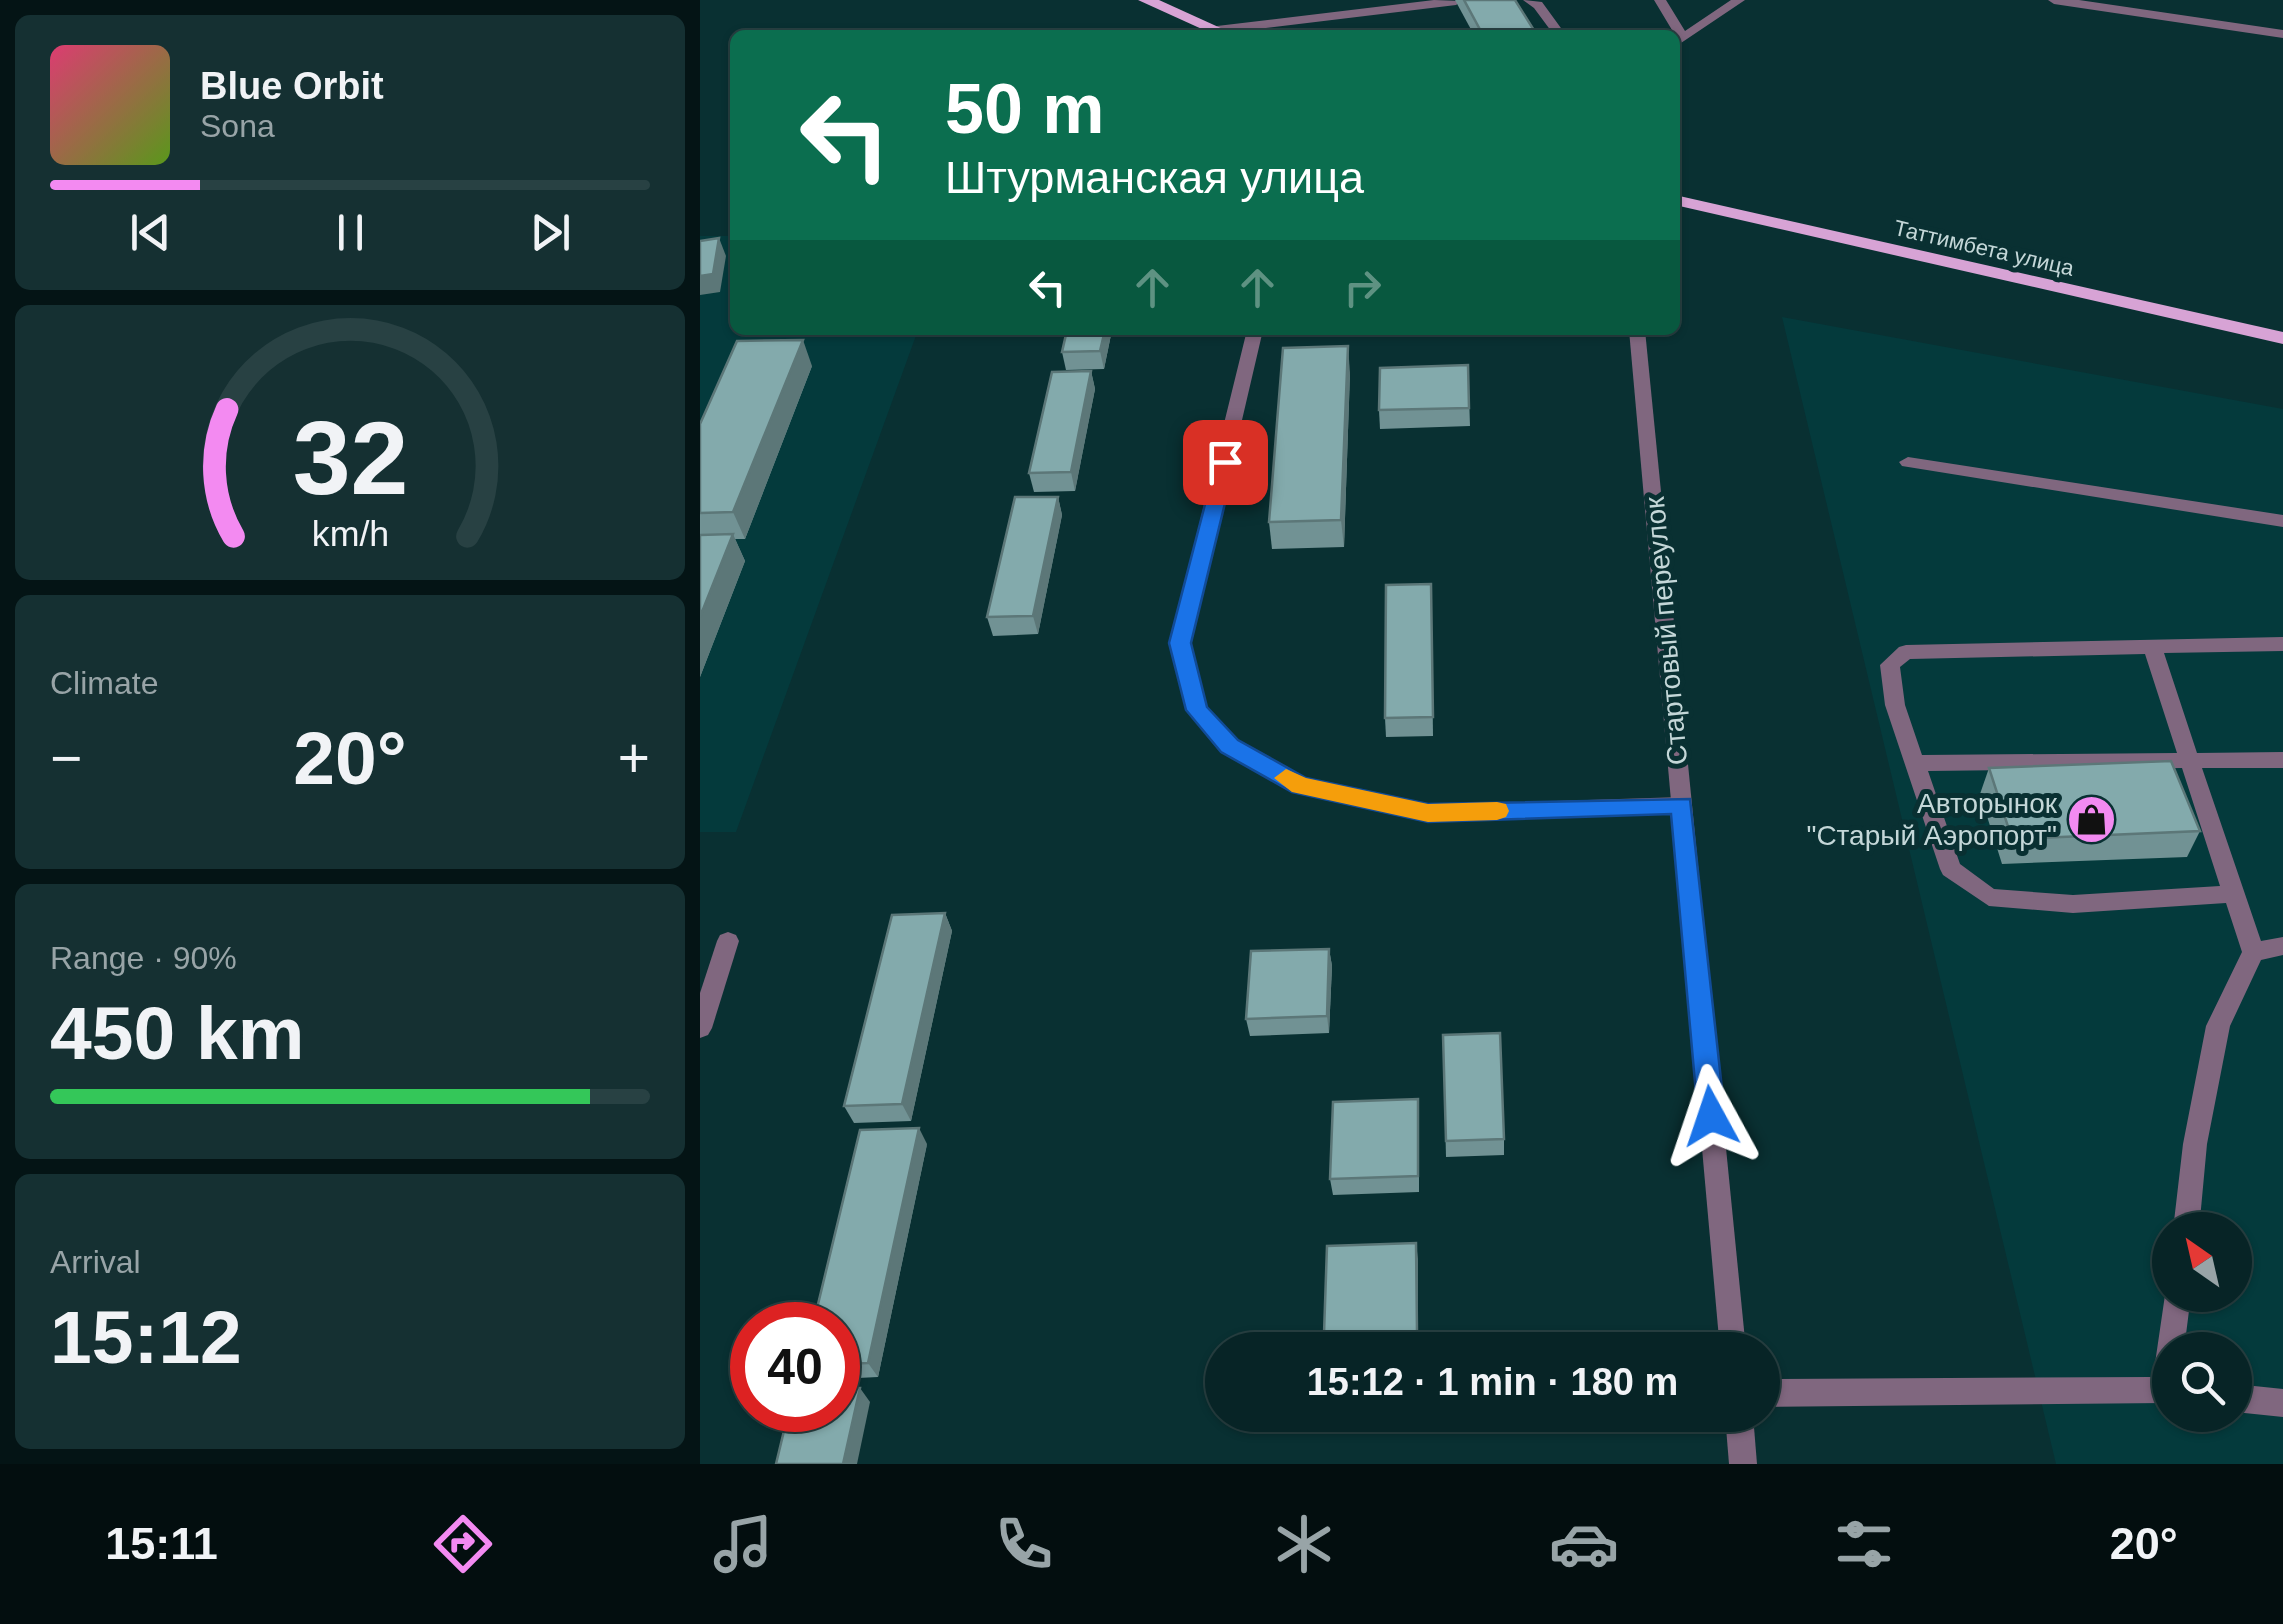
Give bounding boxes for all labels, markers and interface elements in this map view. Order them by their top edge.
text: Blue Orbit [200,65,384,107]
icon: left [780,70,910,200]
text: 50 m [945,70,1105,148]
text: Sona [200,108,275,144]
text: Штурманская улица [945,152,1364,203]
icon: previous [123,205,178,260]
icon: pause [323,205,378,260]
icon: next [523,205,578,260]
street label: Таттимбета улица [1892,215,2077,281]
icon: left [1020,260,1075,315]
icon: ahead [1125,260,1180,315]
icon: ahead [1230,260,1285,315]
icon: right [1335,260,1390,315]
text: 32 [292,400,408,516]
pin [1183,420,1268,505]
icon: arrive [1198,435,1253,490]
street label: Стартовый переулок [1639,495,1693,766]
text: km/h [311,514,389,554]
text: Climate [50,665,158,701]
text: 20° [293,716,407,800]
text: − [50,727,82,789]
text: + [618,727,650,789]
place label: Авторынок "Старый Аэропорт" [1806,788,2058,851]
shop icon: Авторынок "Старый Аэропорт" [2066,793,2118,845]
text: Range · 90% [50,940,237,976]
text: 450 km [50,991,304,1075]
position arrow [1659,1064,1763,1168]
north arrow [2152,1212,2252,1312]
map controls [2152,1212,2252,1432]
text: Arrival [50,1244,141,1280]
text: 15:12 [50,1295,242,1379]
speed limit sign: 40 [730,1302,860,1432]
button: search [2152,1332,2252,1432]
text: 15:12 · 1 min · 180 m [1307,1361,1678,1403]
icon: directions [428,1509,498,1579]
icon: music [708,1509,778,1579]
icon: phone [989,1509,1059,1579]
icon: climate [1269,1509,1339,1579]
icon: car [1549,1509,1619,1579]
icon: filters [1829,1509,1899,1579]
text: 15:11 [105,1518,218,1569]
text: 20° [2110,1518,2178,1569]

